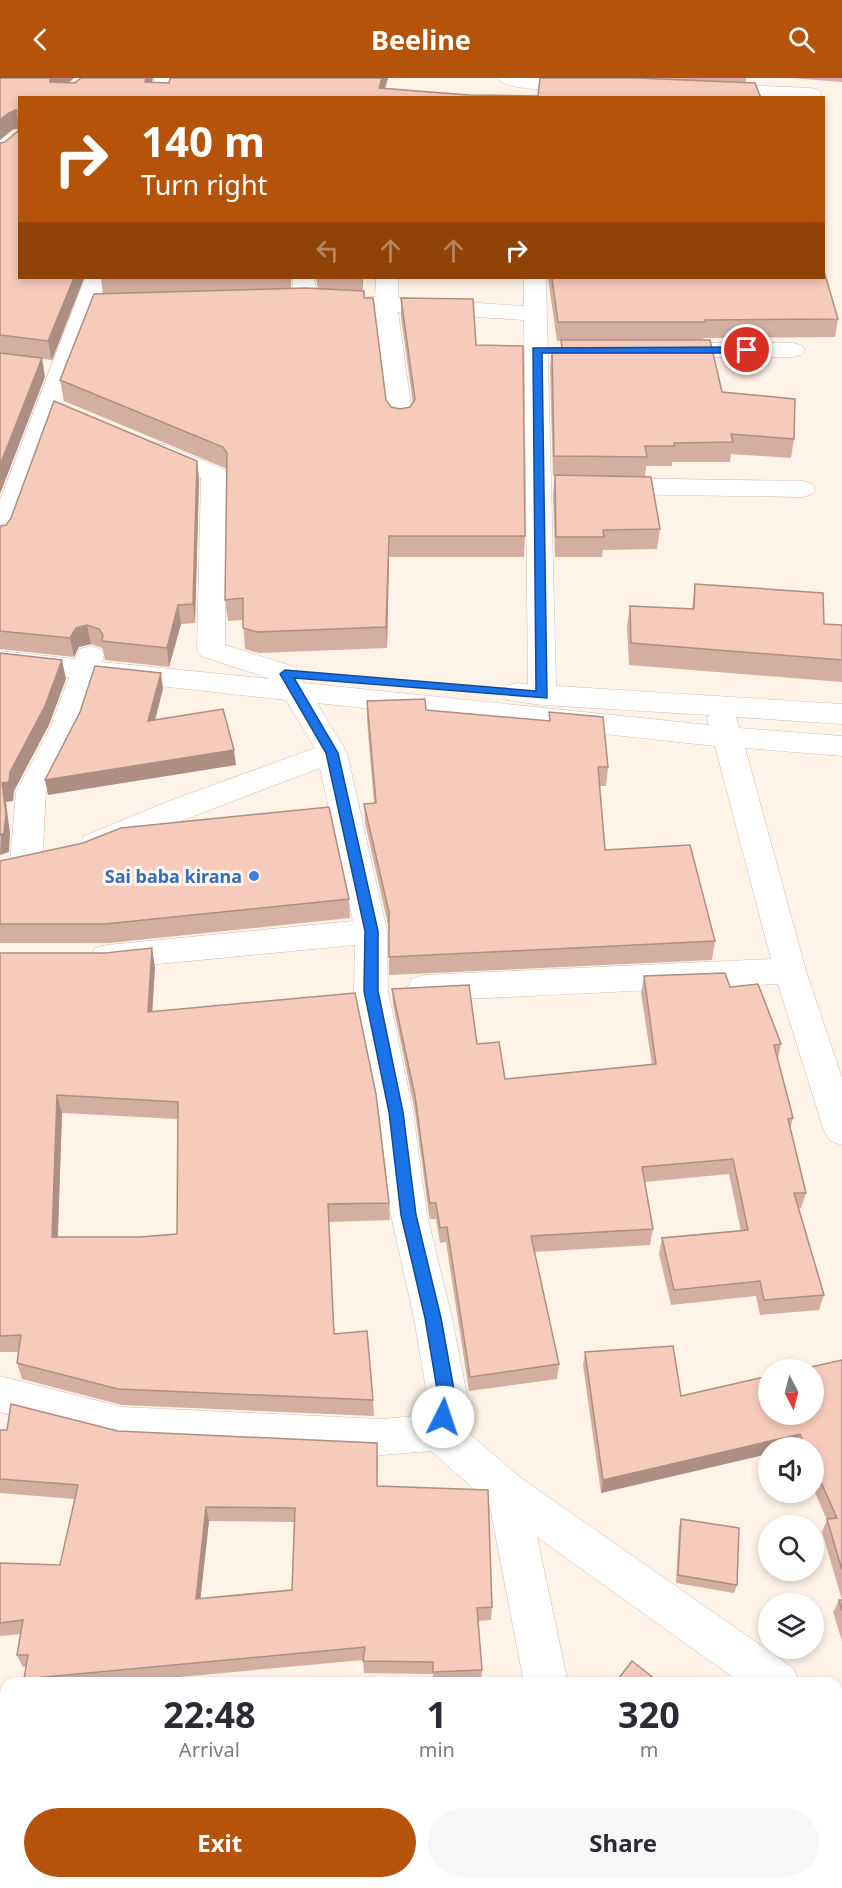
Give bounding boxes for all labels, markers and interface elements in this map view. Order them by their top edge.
text: Beeline [371,21,471,58]
icon: back [24,23,57,56]
icon: search [785,23,818,56]
text: 140 m [141,112,265,169]
icon: right [42,120,120,198]
text: Turn right [141,166,267,203]
icon: left [311,234,344,267]
icon: ahead [374,234,407,267]
icon: ahead [437,234,470,267]
icon: right [500,234,533,267]
pin [721,324,772,375]
icon: arrive [730,333,763,366]
place label: Sai baba kirana [105,864,242,888]
marker: Sai baba kirana [247,869,261,883]
north arrow [758,1359,824,1425]
map controls [758,1359,824,1659]
position arrow [411,1385,475,1449]
button: sound [758,1437,824,1503]
button: search [758,1515,824,1581]
button: layers [758,1593,824,1659]
text: 22:48 [163,1690,256,1739]
text: 1 [427,1690,447,1739]
text: 320 [618,1690,680,1739]
text: Arrival [179,1736,240,1763]
text: min [419,1736,455,1763]
text: m [640,1736,658,1763]
button: Exit [24,1808,416,1877]
button: Share [428,1808,819,1877]

